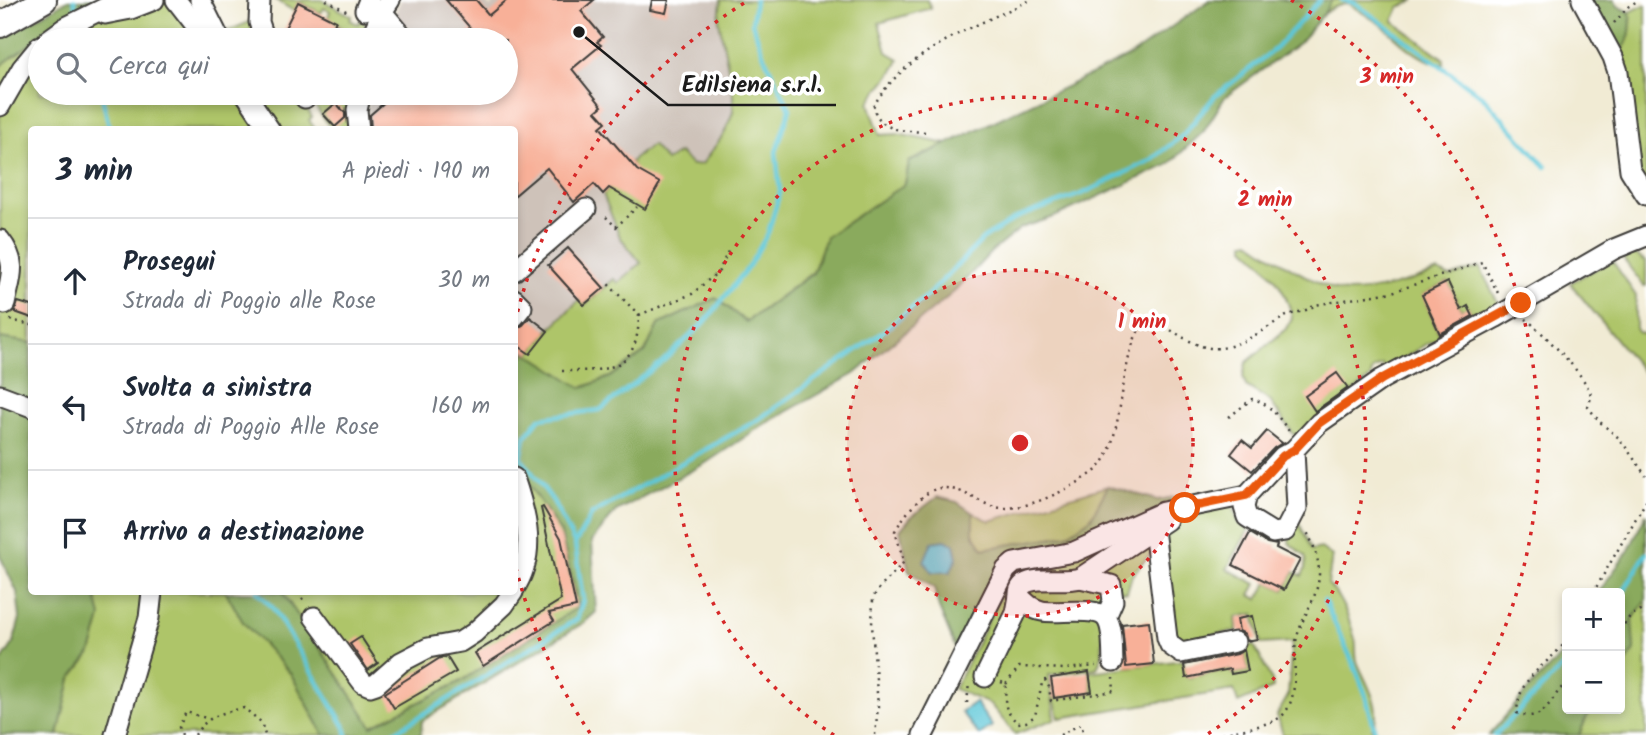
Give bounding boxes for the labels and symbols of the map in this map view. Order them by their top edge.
callout: Edilsiena s.r.l. [668,61,836,105]
text: 3 min [1359,61,1414,94]
text: Edilsiena s.r.l. [682,68,822,104]
text: 2 min [1238,184,1292,217]
route end [1505,287,1536,318]
text: 1 min [1118,306,1166,339]
centre of rings [1008,431,1032,455]
route start [1169,492,1200,523]

